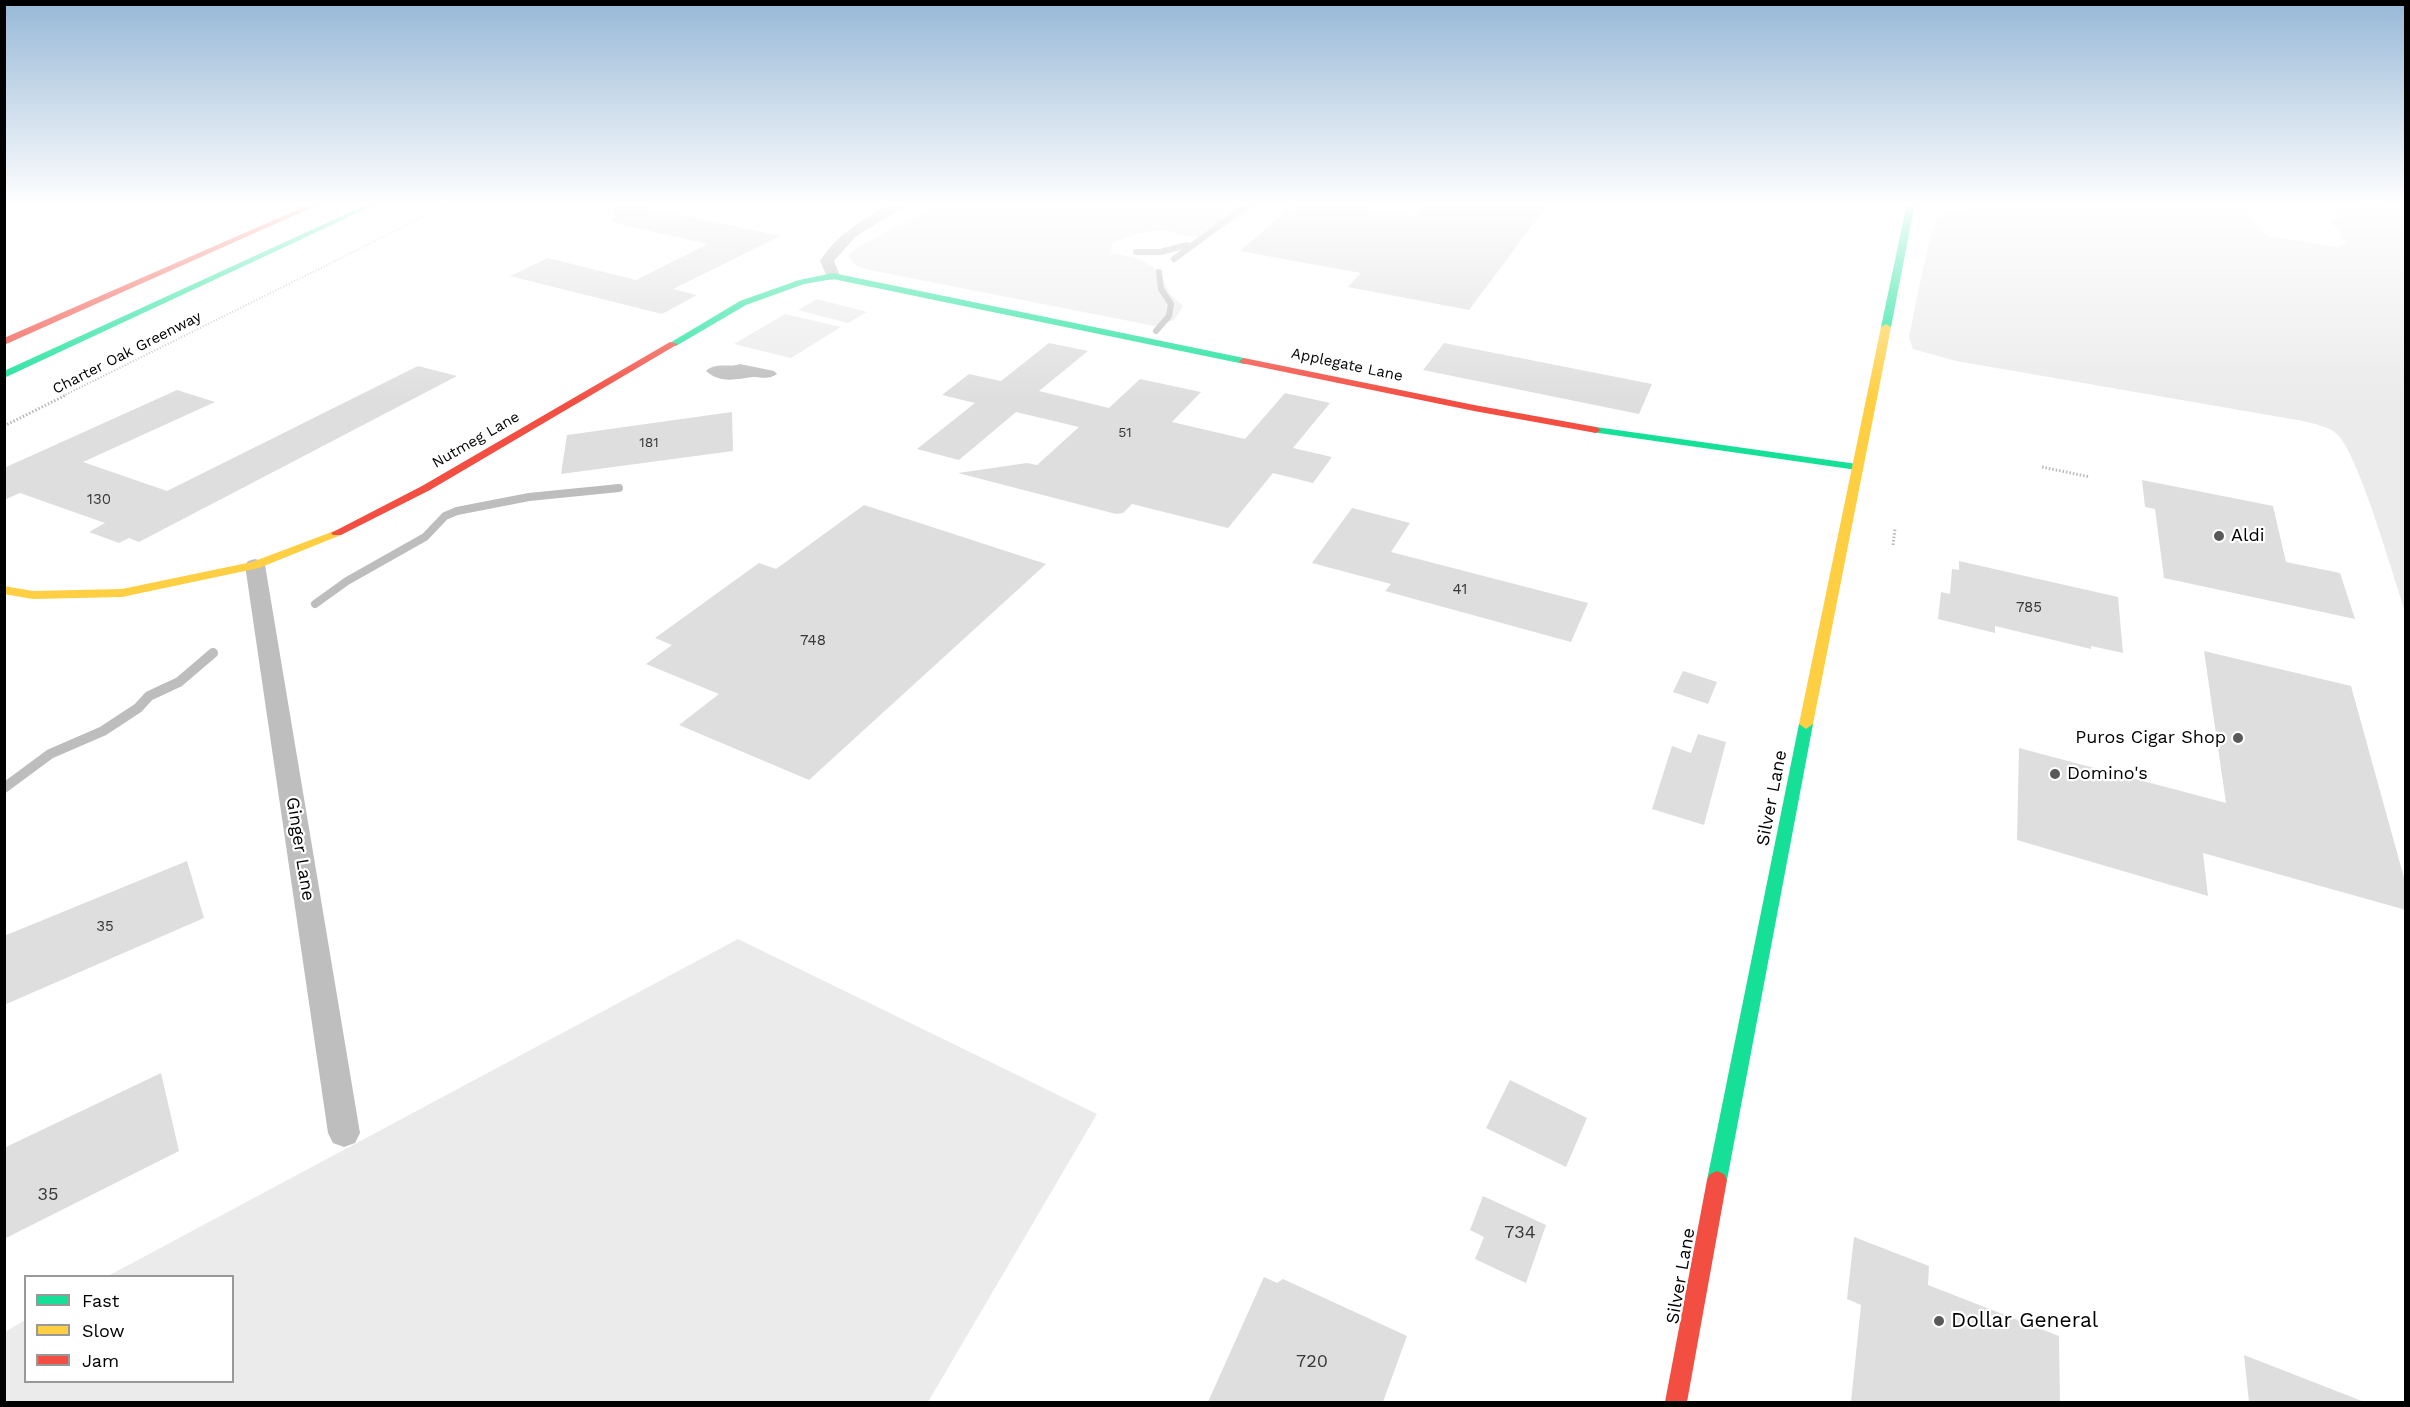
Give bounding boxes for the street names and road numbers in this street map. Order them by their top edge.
street label: Charter Oak Greenway [50,308,204,398]
street label: Applegate Lane [1290,344,1404,386]
street label: Nutmeg Lane [429,408,523,472]
street label: Silver Lane [1752,748,1792,848]
street label: Ginger Lane [281,796,319,902]
street label: Silver Lane [1662,1226,1700,1326]

